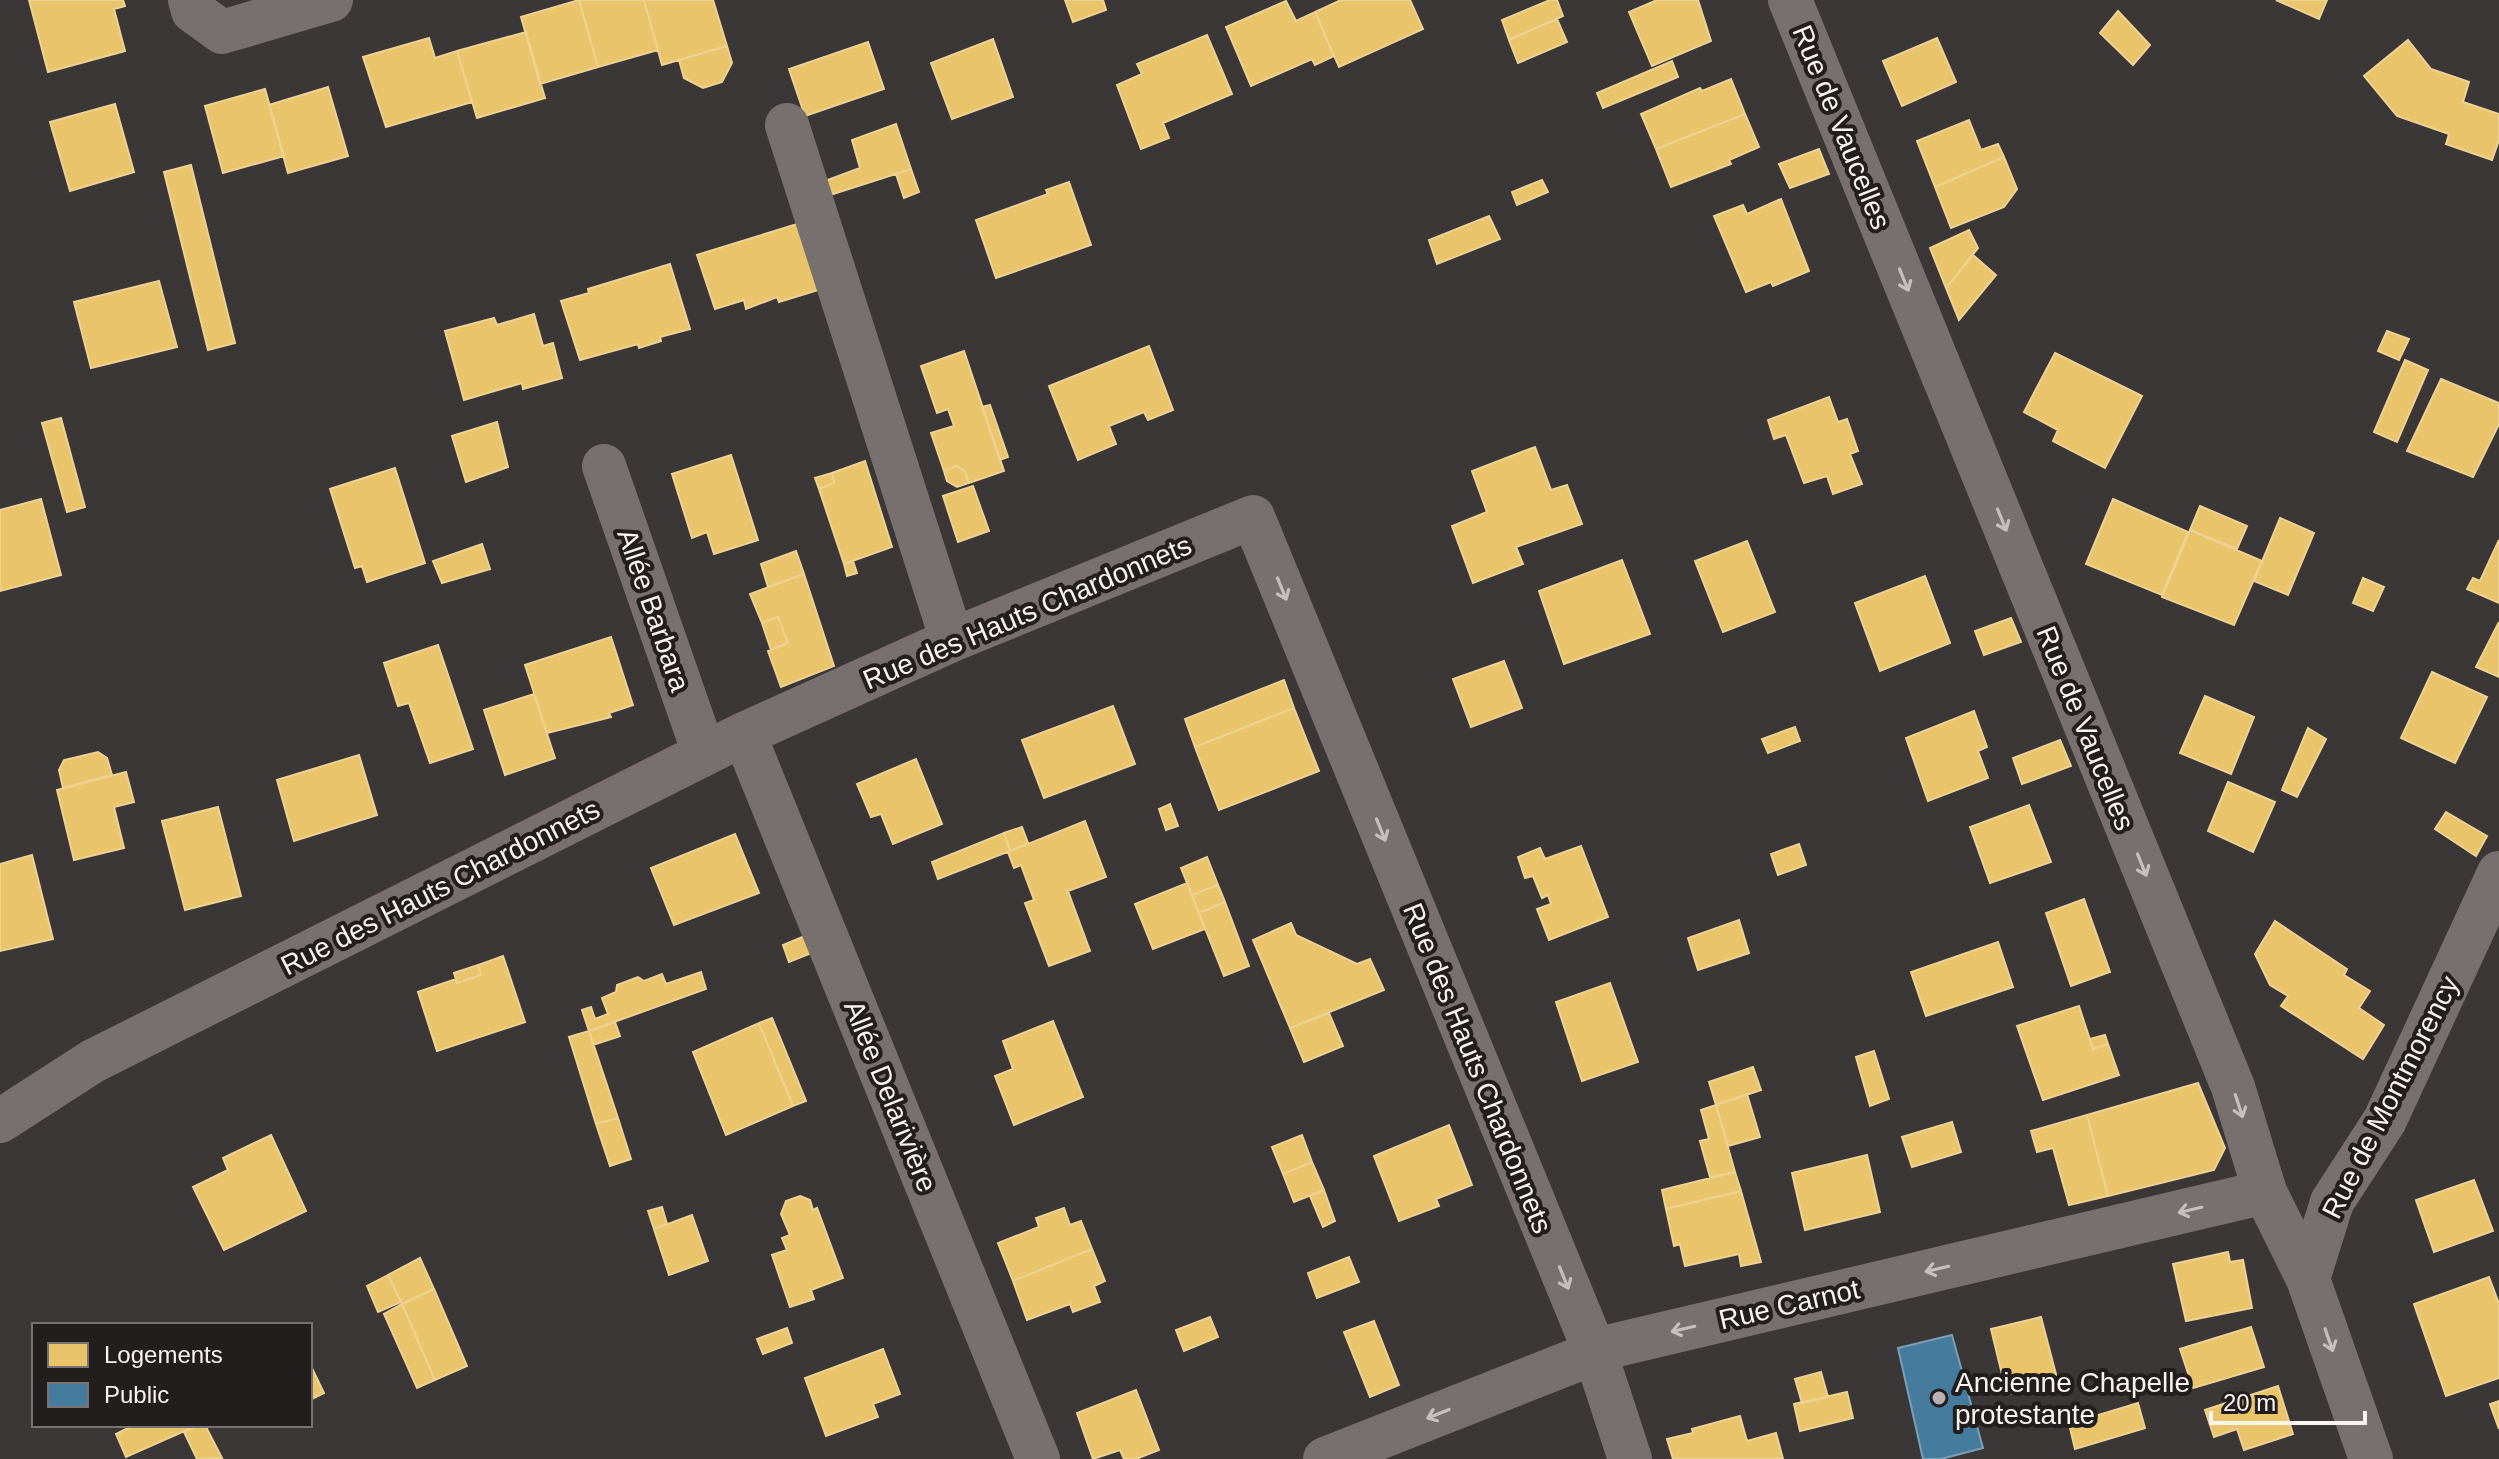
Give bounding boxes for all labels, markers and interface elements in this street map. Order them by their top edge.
street label: Rue de Vaucelles [1786,21,1897,234]
one-way arrow [1898,267,1912,292]
one-way arrow [1996,507,2010,532]
street label: Allée Barbara [611,525,696,696]
street label: Rue des Hauts Chardonnets [859,529,1196,696]
one-way arrow [1276,576,1291,601]
street label: Rue de Vaucelles [2030,622,2141,835]
street label: Rue des Hauts Chardonnets [276,793,605,981]
one-way arrow [1375,817,1389,842]
one-way arrow [2136,852,2151,877]
street label: Rue des Hauts Chardonnets [1397,899,1558,1238]
street label: Rue de Montmorency [2316,971,2465,1224]
street label: Allée Delarivière [838,996,943,1197]
one-way arrow [2232,1093,2247,1119]
one-way arrow [2177,1203,2203,1218]
one-way arrow [1924,1263,1950,1278]
one-way arrow [1558,1265,1572,1290]
street label: Rue Carnot [1716,1273,1863,1336]
one-way arrow [1671,1322,1697,1337]
legend [32,1323,312,1427]
one-way arrow [2323,1327,2338,1352]
text: Logements [104,1341,223,1368]
place label: Ancienne Chapelle protestante [1955,1367,2190,1430]
scale bar [2211,1375,2365,1425]
text: Public [104,1381,169,1408]
marker: Ancienne Chapelle protestante [1930,1389,1948,1407]
text: 20 m [2223,1389,2276,1416]
one-way arrow [1426,1408,1451,1422]

